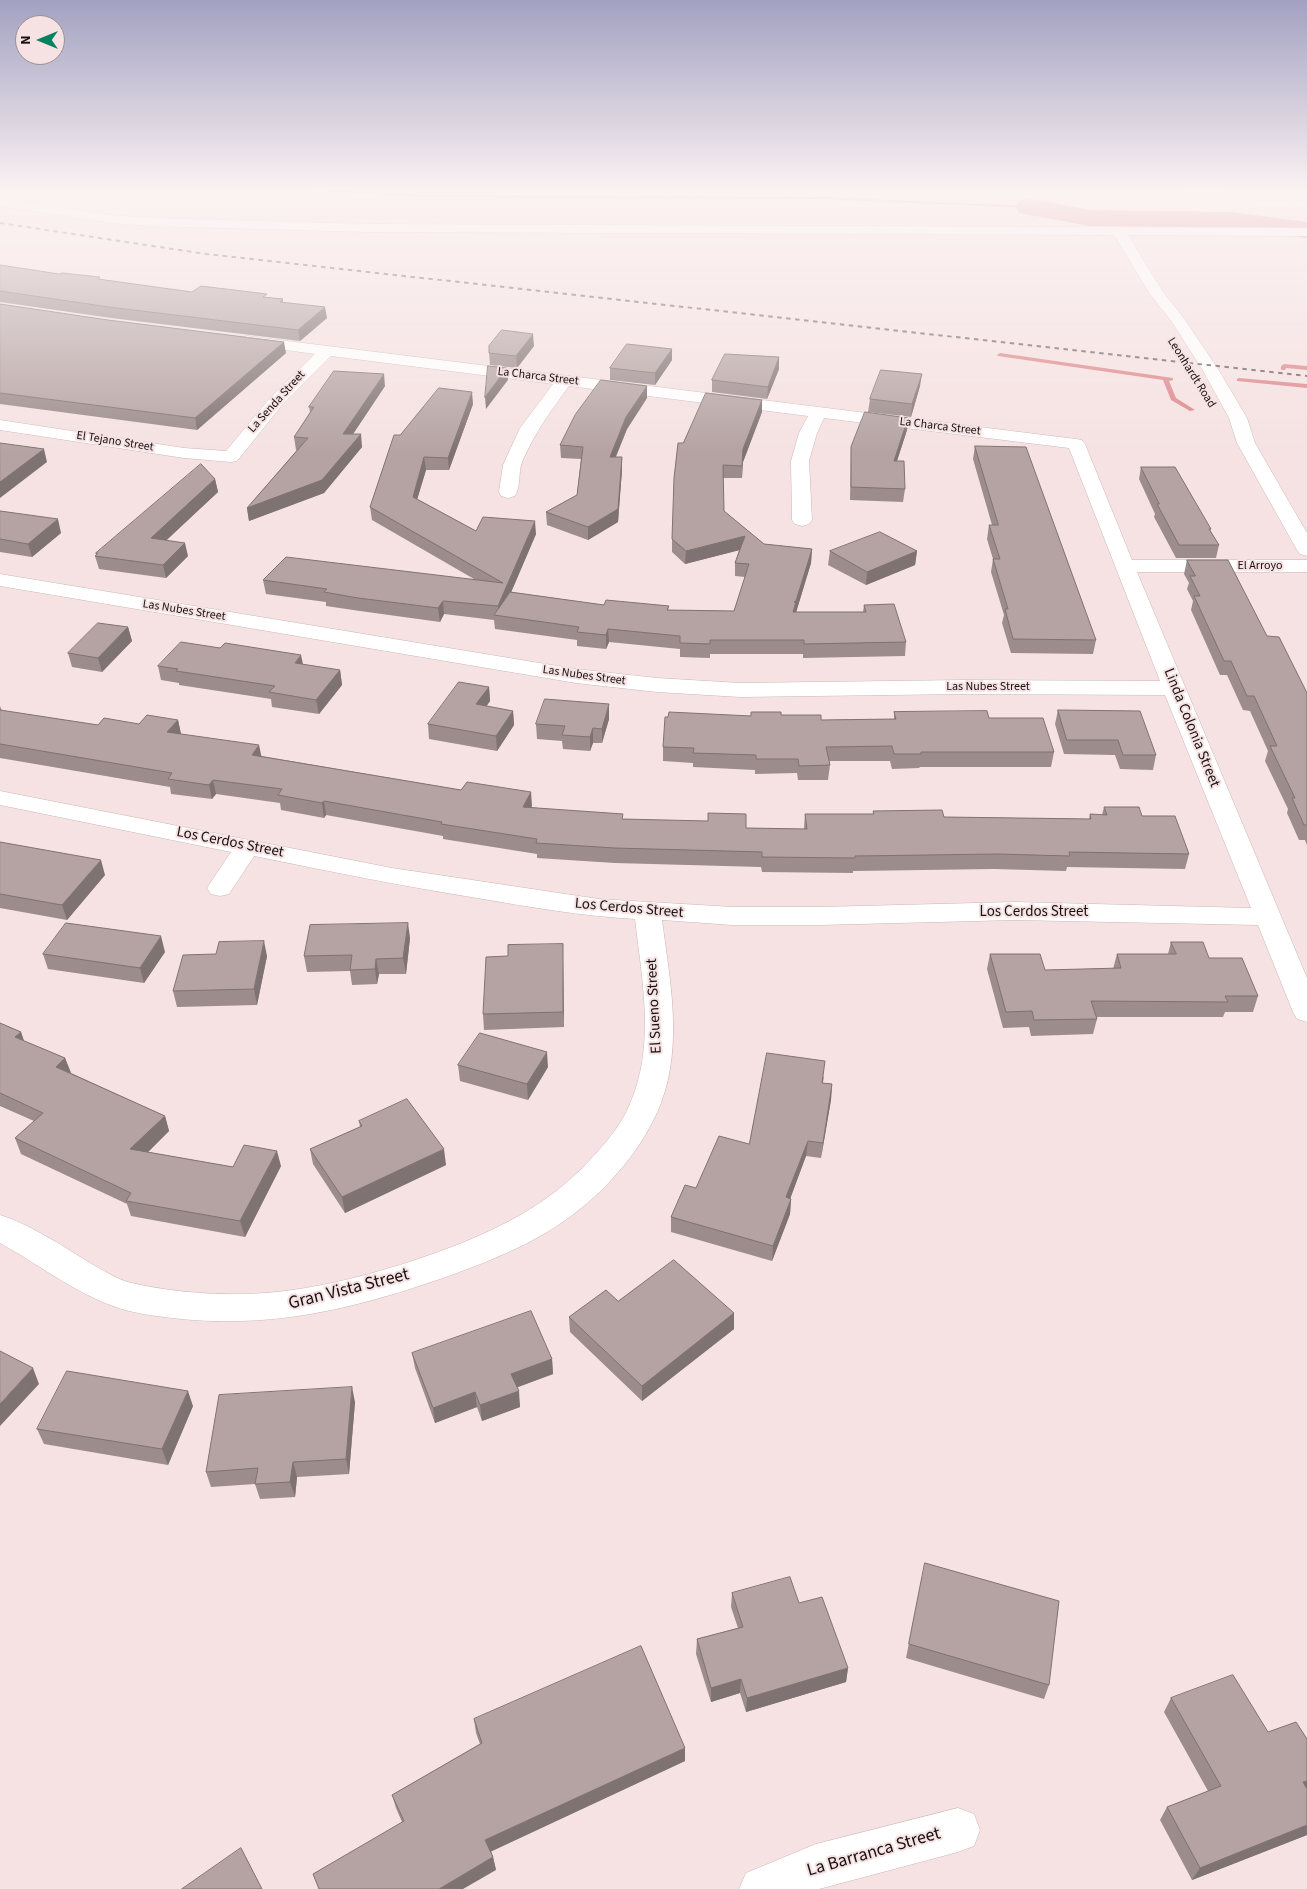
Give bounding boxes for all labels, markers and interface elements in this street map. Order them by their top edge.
north arrow [15,15,65,65]
text: N [16,35,36,45]
street label: Leonhardt Road [1164,335,1218,411]
street label: La Charca Street [497,365,579,389]
street label: La Senda Street [245,368,309,436]
street label: La Charca Street [899,415,981,439]
street label: El Tejano Street [75,429,155,455]
street label: El Arroyo [1237,559,1283,573]
street label: Las Nubes Street [142,597,226,625]
street label: Las Nubes Street [542,663,626,689]
street label: Linda Colonia Street [1159,666,1223,790]
street label: Las Nubes Street [946,680,1030,694]
street label: Los Cerdos Street [175,824,285,862]
street label: Los Cerdos Street [574,895,684,923]
street label: Los Cerdos Street [980,904,1088,922]
street label: El Sueno Street [644,958,666,1054]
street label: Gran Vista Street [286,1265,412,1315]
street label: La Barranca Street [805,1824,943,1882]

